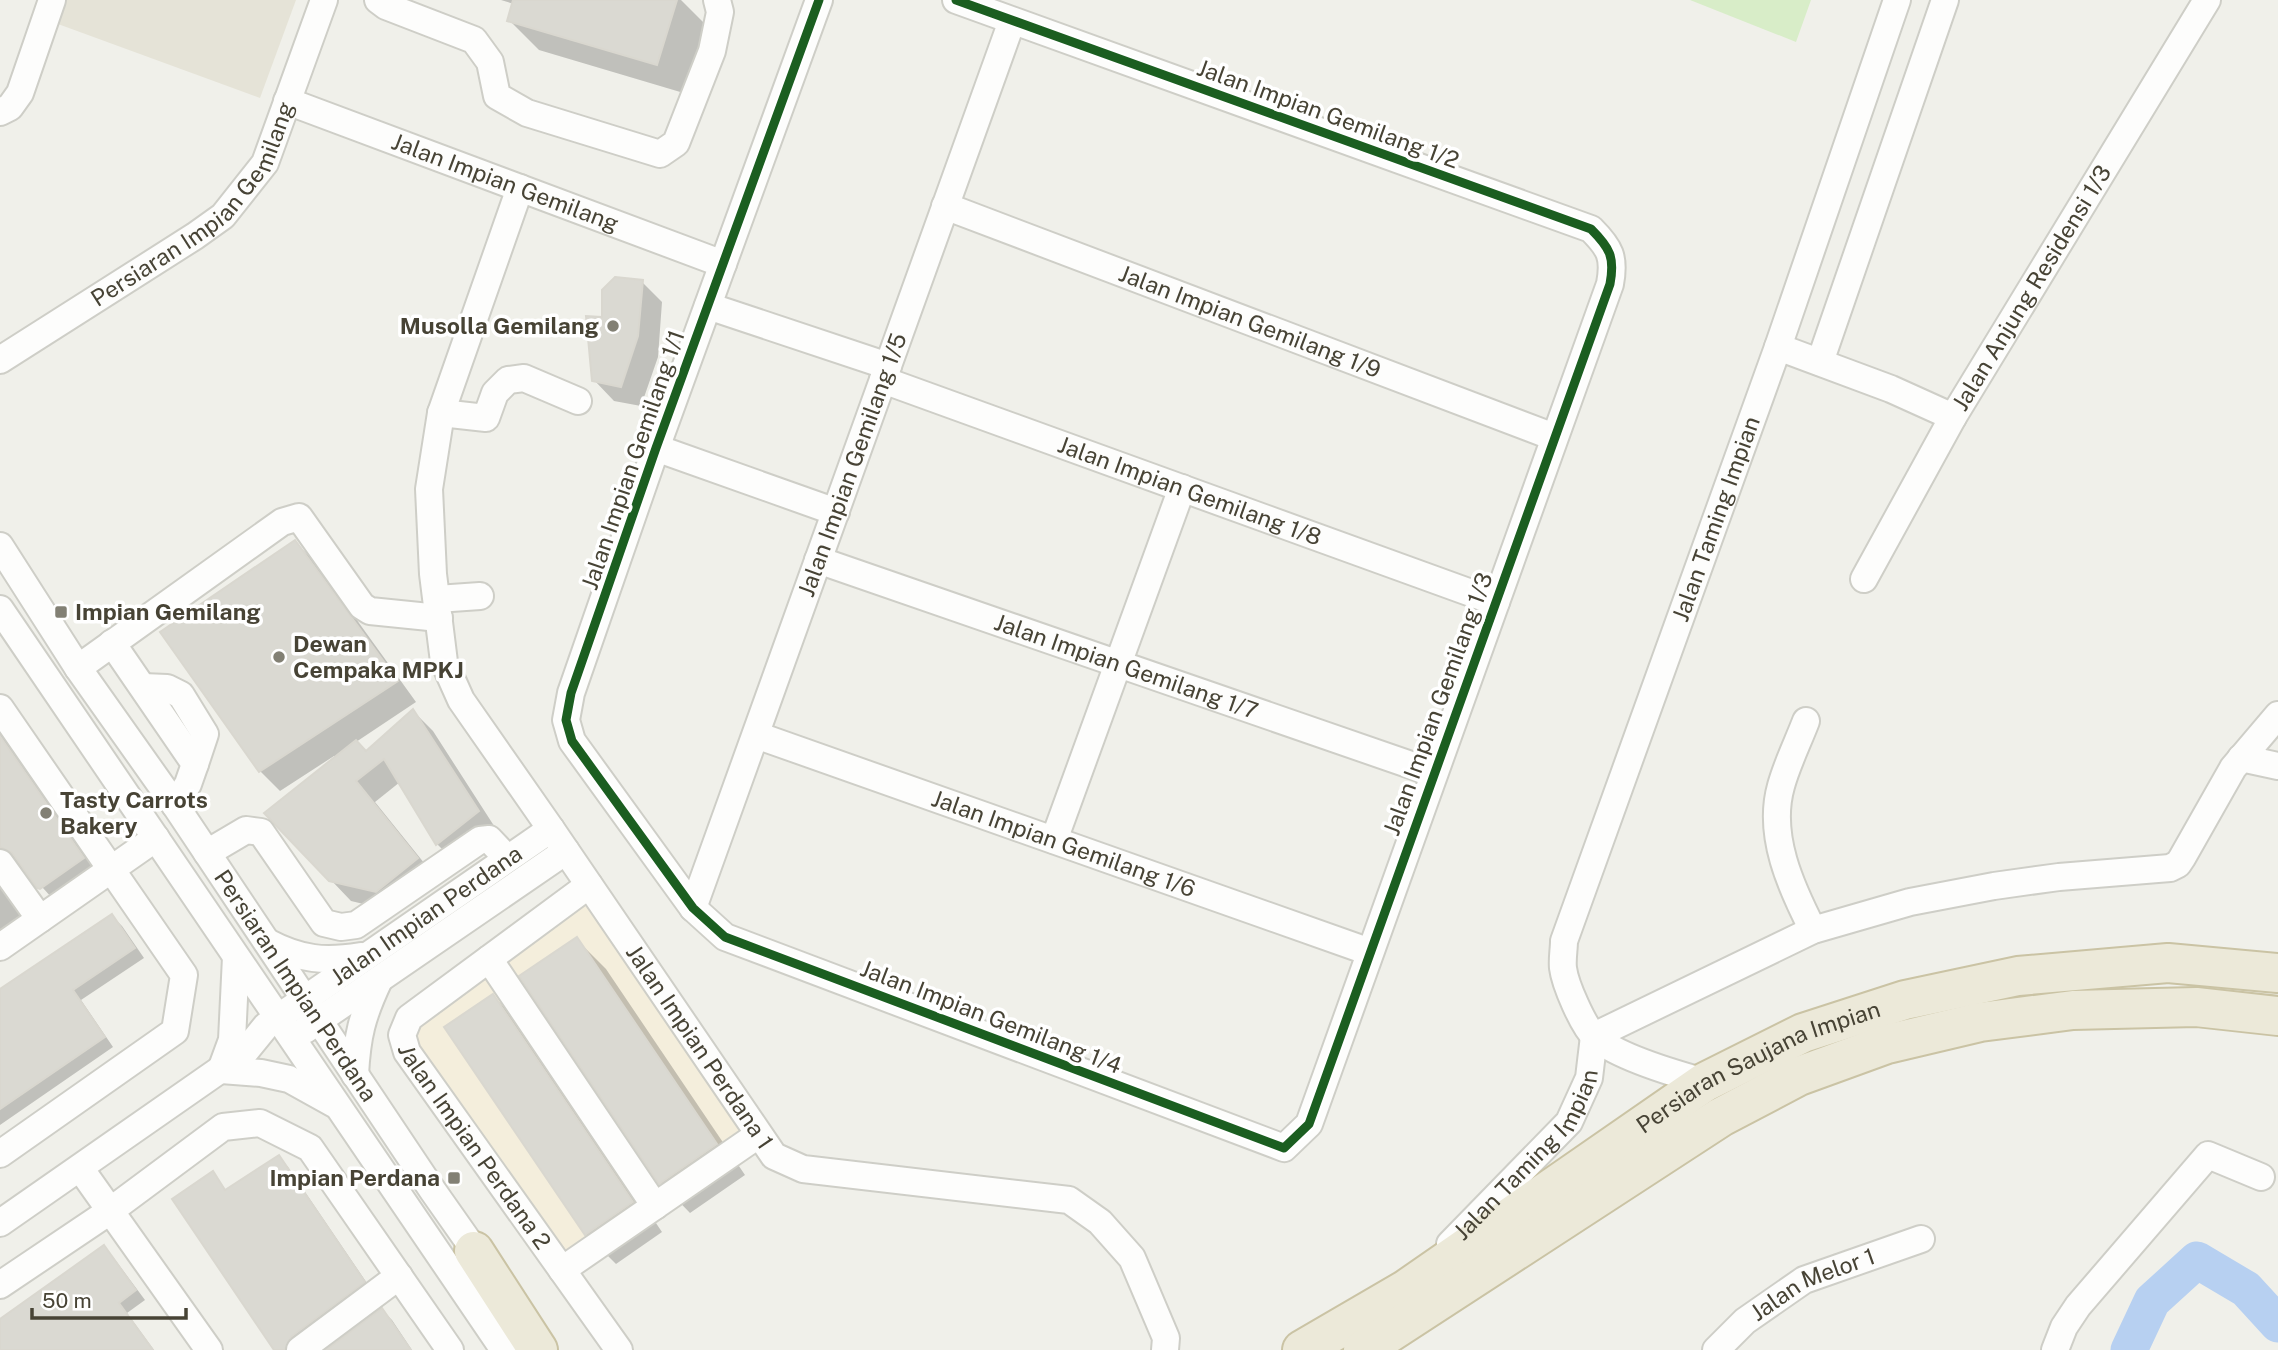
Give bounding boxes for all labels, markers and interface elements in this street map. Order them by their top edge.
street label: Jalan Impian Gemilang 1/2 [1193,53,1463,174]
street label: Persiaran Impian Gemilang [86,98,299,312]
street label: Jalan Impian Gemilang [388,127,623,237]
street label: Jalan Anjung Residensi 1/3 [1946,160,2116,415]
street label: Jalan Impian Gemilang 1/9 [1115,259,1385,383]
place label: Musolla Gemilang [400,312,599,339]
marker: Musolla Gemilang [605,318,621,334]
street label: Jalan Impian Gemilang 1/1 [575,327,690,593]
street label: Jalan Impian Gemilang 1/5 [792,329,912,600]
street label: Jalan Taming Impian [1666,413,1765,625]
street label: Jalan Impian Gemilang 1/8 [1054,430,1325,551]
street label: Jalan Impian Gemilang 1/3 [1377,569,1498,839]
place label: Impian Gemilang [75,598,261,625]
marker: Impian Gemilang [53,604,69,620]
street label: Jalan Impian Gemilang 1/7 [991,608,1262,724]
place label: Dewan Cempaka MPKJ [293,630,464,683]
marker: Dewan Cempaka MPKJ [271,649,287,665]
street label: Jalan Impian Gemilang 1/6 [928,784,1199,902]
place label: Tasty Carrots Bakery [60,786,208,839]
marker: Tasty Carrots Bakery [38,805,54,821]
street label: Jalan Impian Perdana [325,839,527,990]
street label: Persiaran Impian Perdana [209,864,383,1106]
street label: Jalan Impian Perdana 1 [621,939,779,1154]
street label: Jalan Impian Gemilang 1/4 [857,954,1126,1079]
street label: Persiaran Saujana Impian [1631,995,1883,1138]
street label: Jalan Impian Perdana 2 [393,1042,557,1254]
street label: Jalan Taming Impian [1448,1068,1603,1245]
place label: Impian Perdana [269,1164,440,1191]
marker: Impian Perdana [446,1170,462,1186]
street label: Jalan Melor 1 [1745,1242,1879,1326]
scale bar [32,1276,186,1320]
text: 50 m [42,1288,92,1313]

